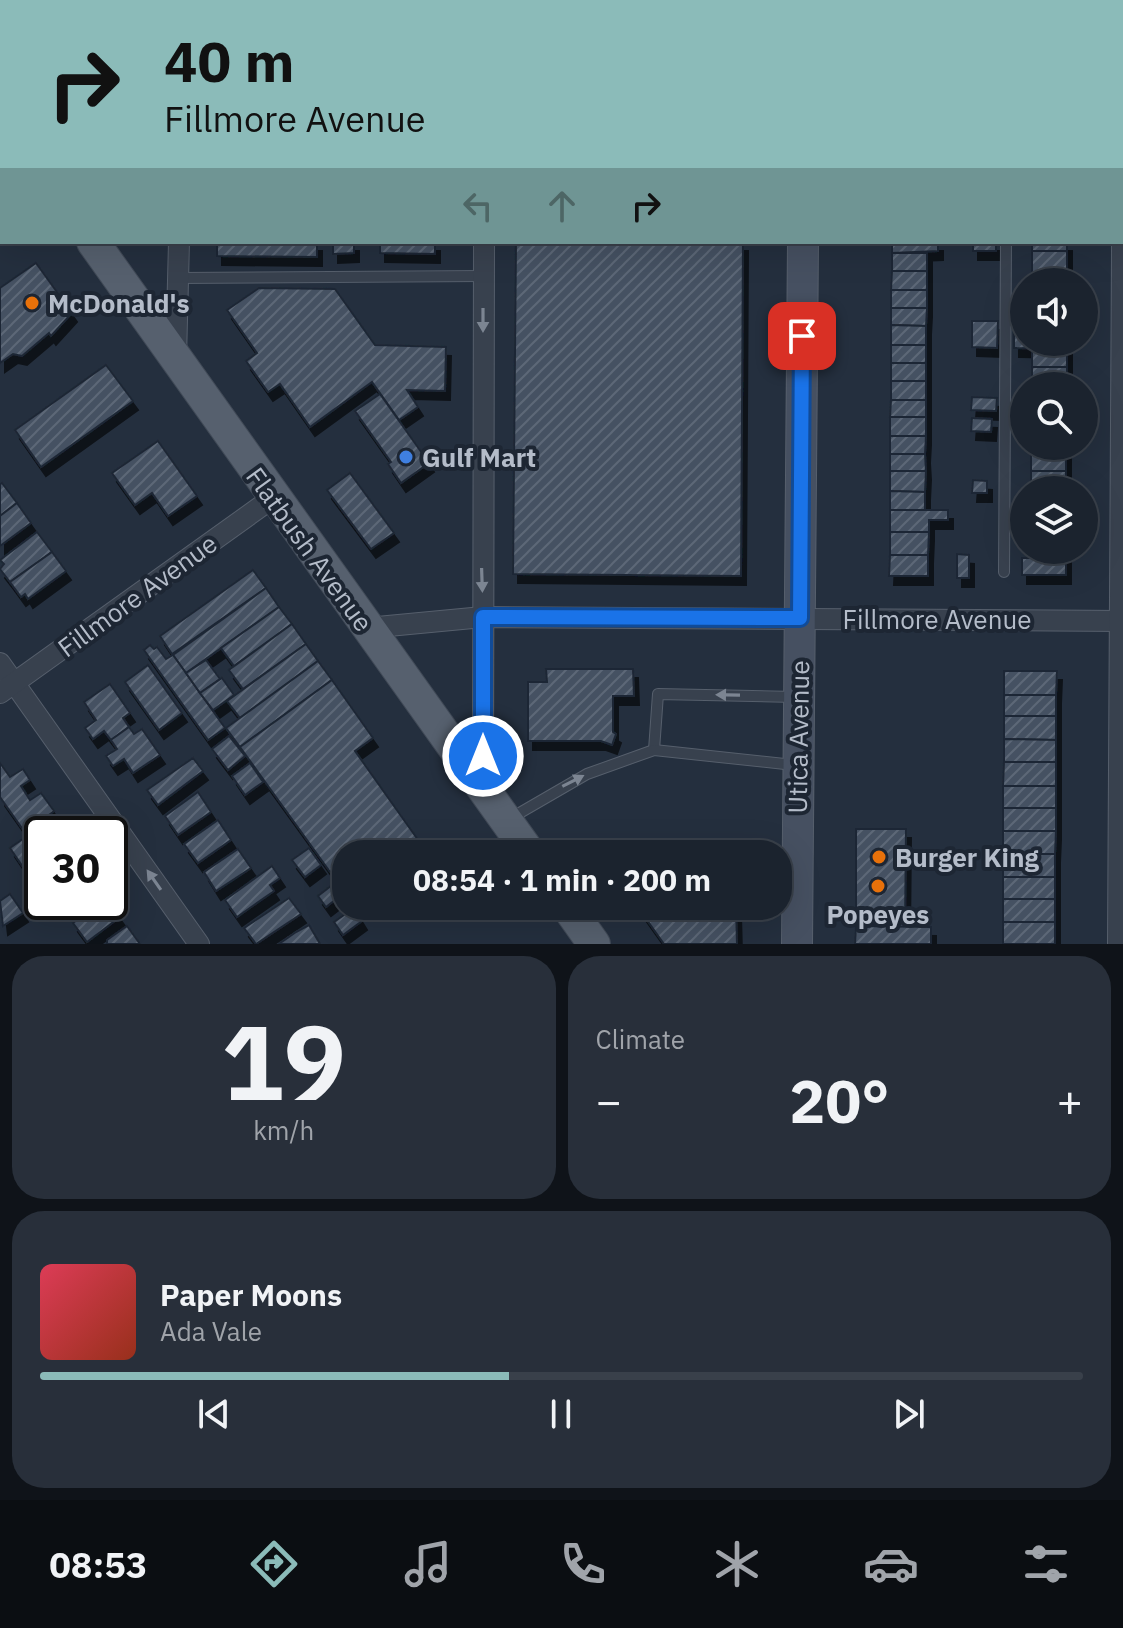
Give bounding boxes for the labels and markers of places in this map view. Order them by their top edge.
place label: McDonald's [48,286,190,320]
marker: McDonald's [23,294,41,312]
pin [768,302,836,370]
place label: Gulf Mart [422,440,536,474]
marker: Gulf Mart [397,448,415,466]
place label: Burger King [895,840,1039,874]
marker: Burger King [870,848,888,866]
marker: Popeyes [869,877,887,895]
place label: Popeyes [827,897,929,931]

